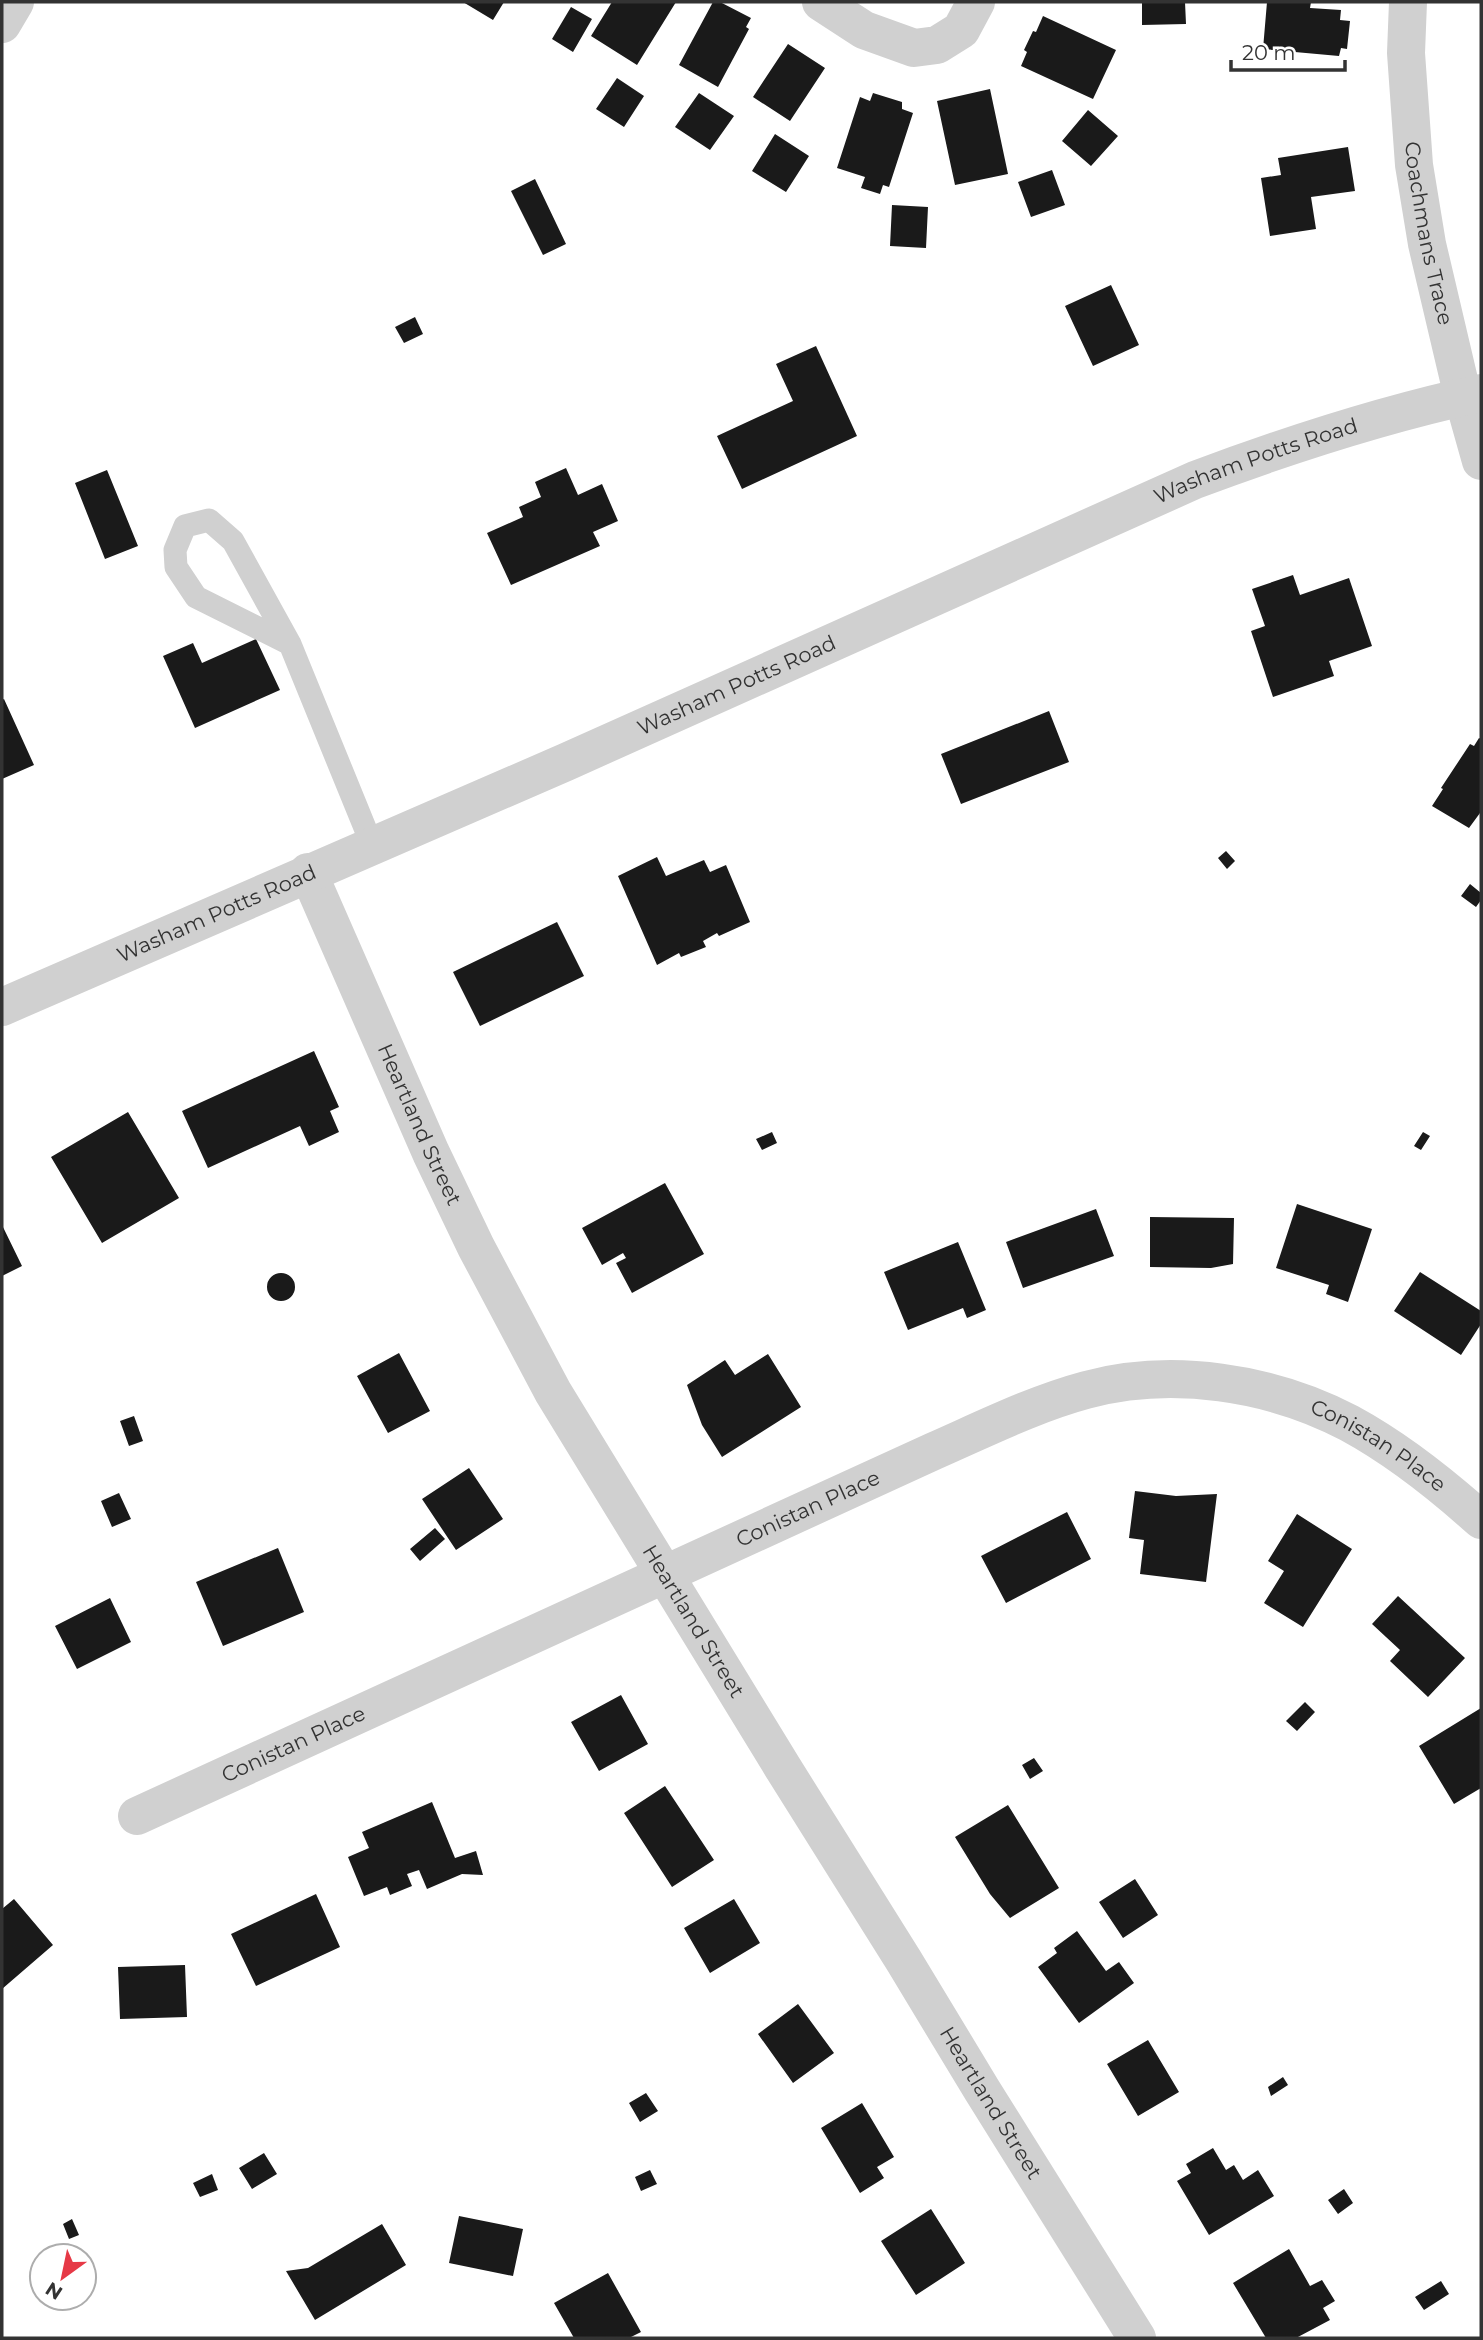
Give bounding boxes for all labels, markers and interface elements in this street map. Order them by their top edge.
scale bar [1231,28,1345,72]
text: 20 m [1242,40,1296,65]
street label: Coachmans Trace [1400,141,1459,327]
street label: Washam Potts Road [1150,413,1360,509]
street label: Washam Potts Road [633,630,840,740]
street label: Washam Potts Road [113,859,320,968]
street label: Heartland Street [373,1040,467,1209]
street label: Conistan Place [1307,1394,1451,1497]
street label: Conistan Place [732,1465,884,1552]
street label: Heartland Street [637,1540,750,1702]
street label: Conistan Place [217,1700,369,1788]
street label: Heartland Street [935,2022,1048,2184]
north arrow [28,2242,98,2312]
text: N [41,2277,67,2305]

